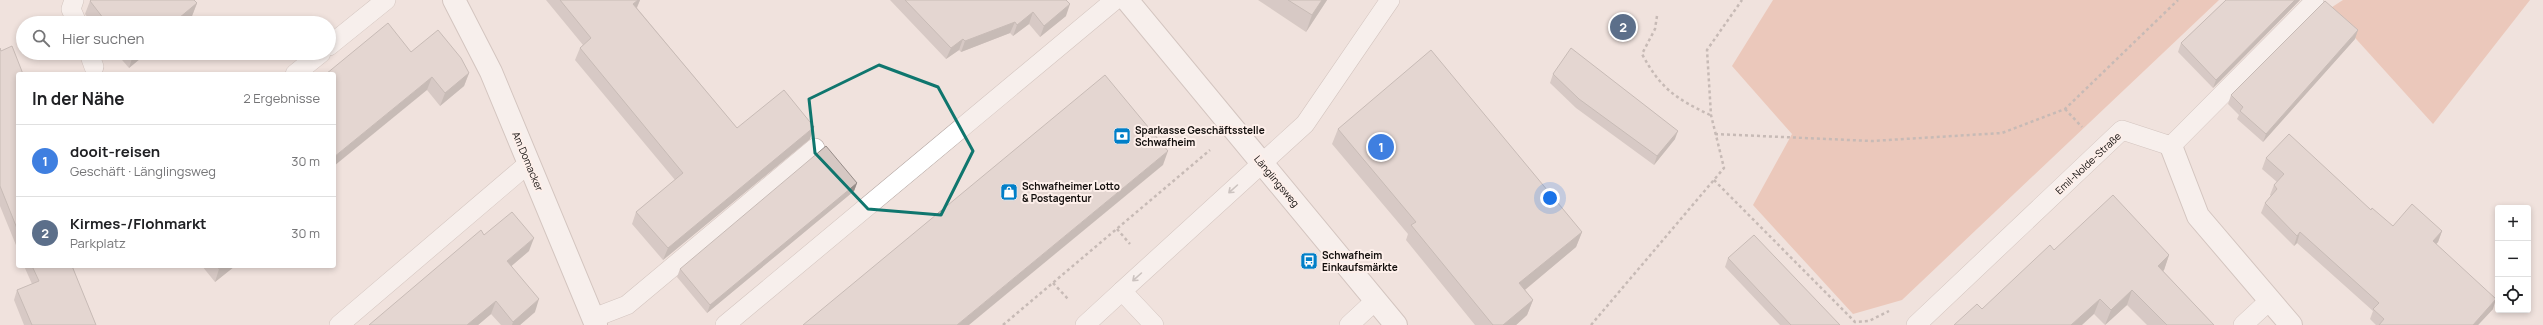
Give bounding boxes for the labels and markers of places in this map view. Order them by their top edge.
pin: 2 [1610,12,1636,42]
place label: Sparkasse Geschäftsstelle Schwafheim [1135,123,1265,149]
bank icon: Sparkasse Geschäftsstelle Schwafheim [1112,126,1132,146]
pin: 1 [1368,132,1394,162]
place label: Schwafheimer Lotto & Postagentur [1022,179,1120,205]
shop icon: Schwafheimer Lotto & Postagentur [999,182,1019,202]
place label: Schwafheim Einkaufsmärkte [1322,248,1398,274]
bus stop icon: Schwafheim Einkaufsmärkte [1299,251,1319,271]

